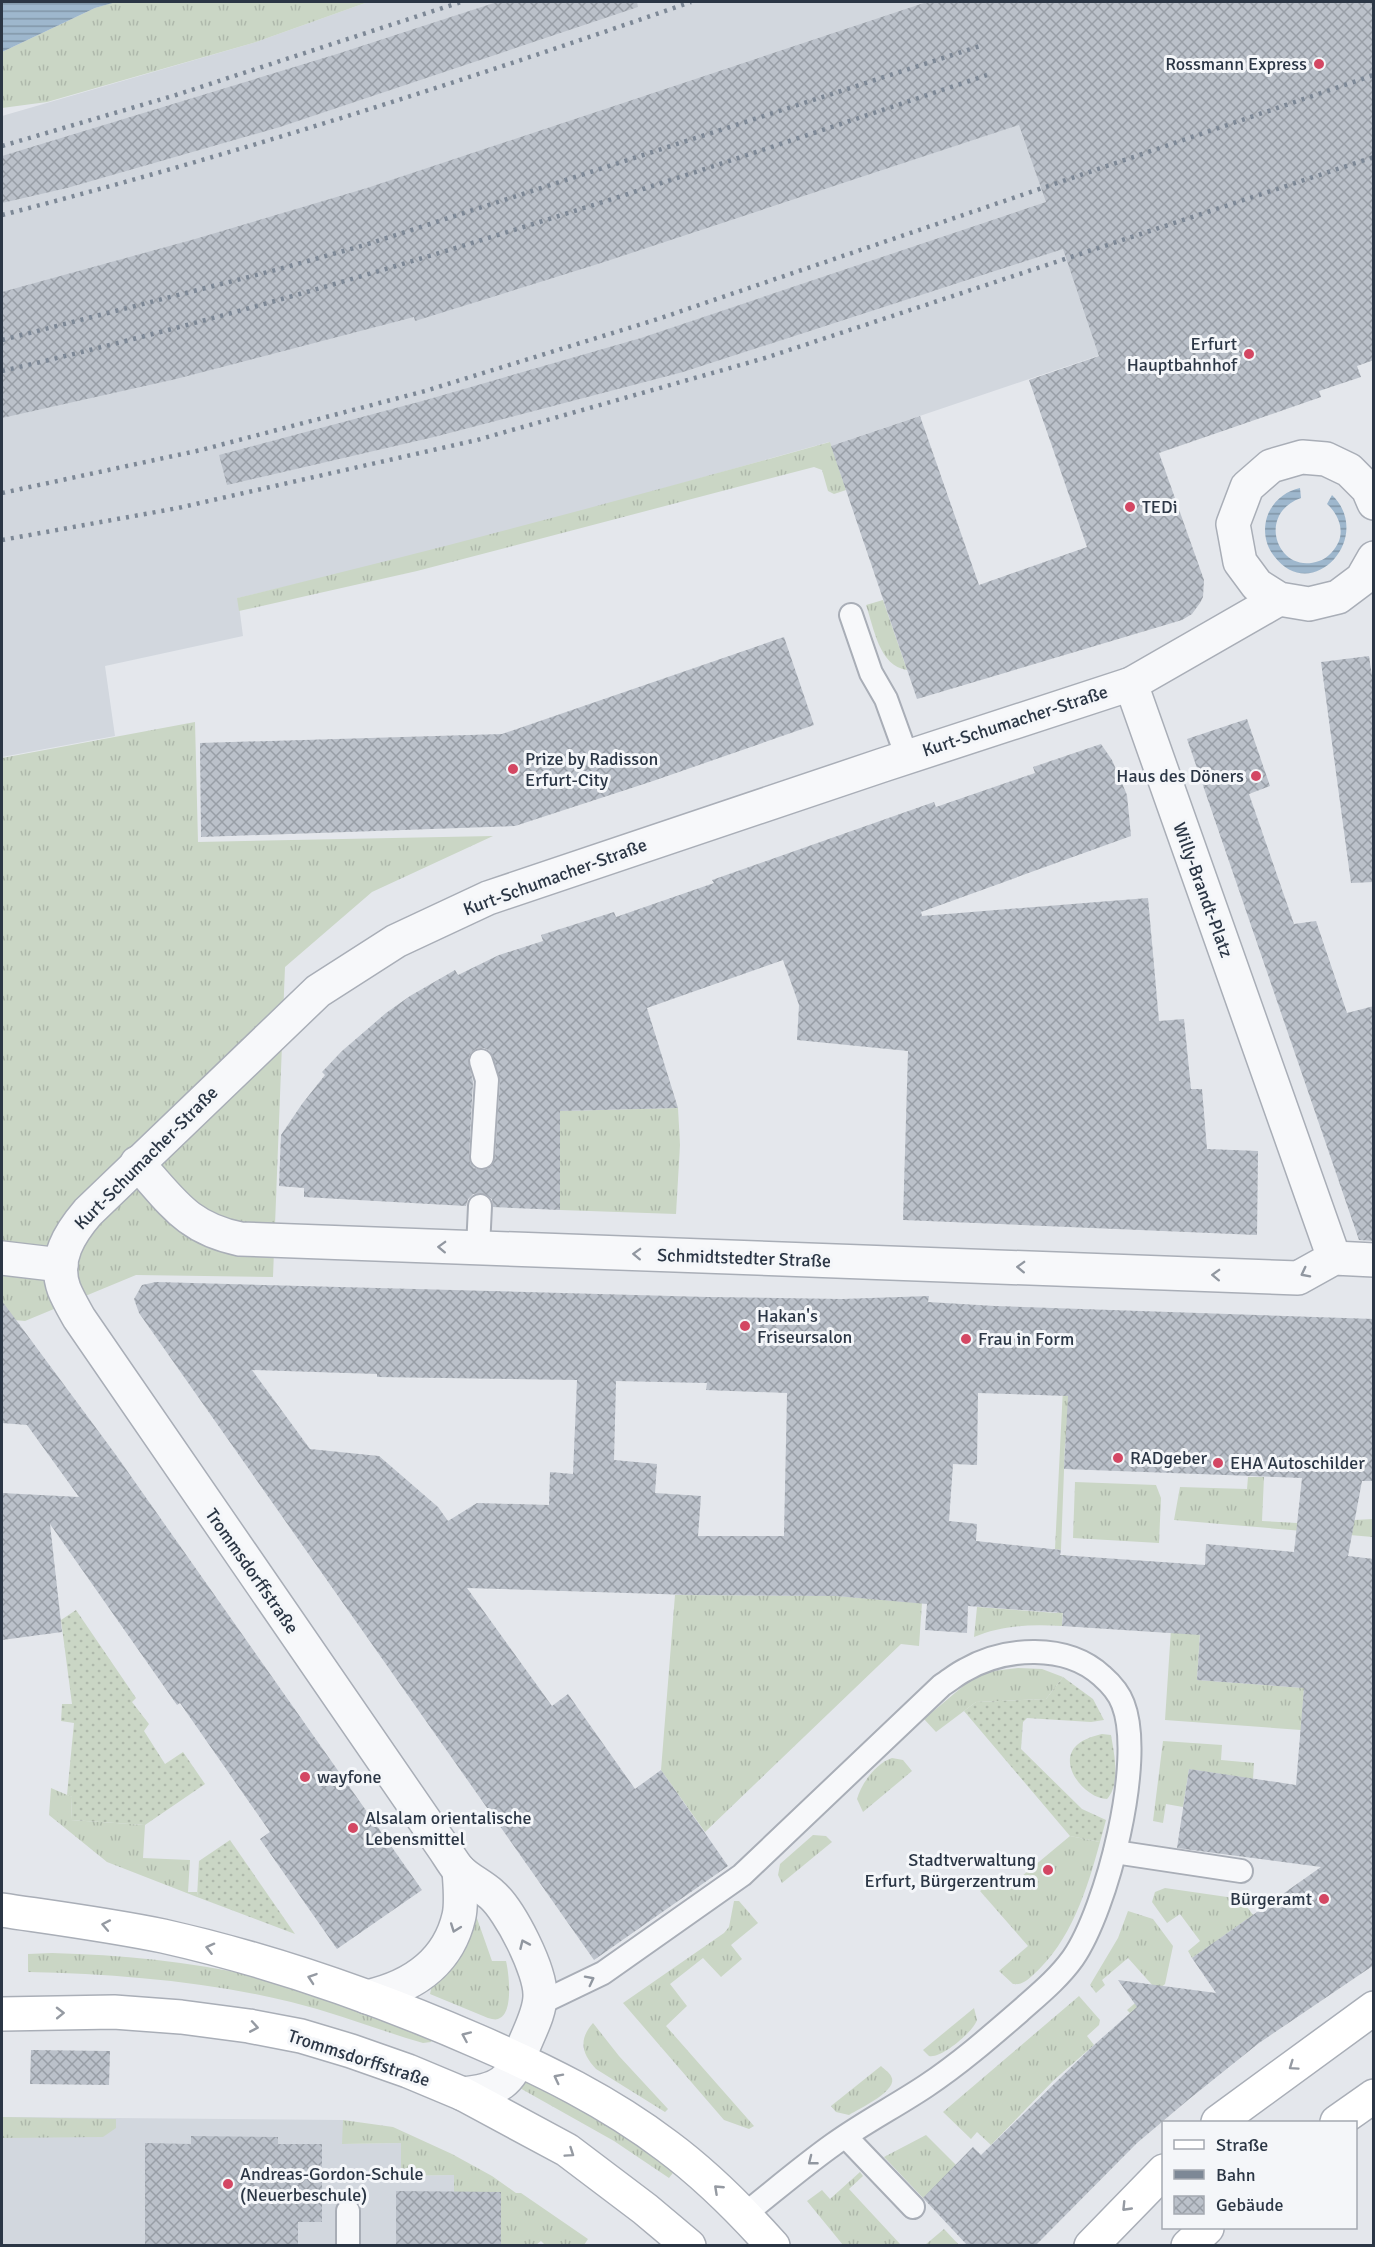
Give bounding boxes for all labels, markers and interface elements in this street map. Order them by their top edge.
place label: Rossmann Express [1165,53,1307,75]
marker: Rossmann Express [1312,57,1326,71]
place label: Erfurt Hauptbahnhof [1127,333,1238,376]
marker: Erfurt Hauptbahnhof [1242,347,1256,361]
place label: TEDi [1142,496,1178,518]
marker: TEDi [1123,500,1137,514]
street label: Kurt-Schumacher-Straße [919,681,1111,761]
place label: Prize by Radisson Erfurt-City [525,748,658,791]
marker: Prize by Radisson Erfurt-City [506,762,520,776]
place label: Haus des Döners [1116,765,1244,787]
marker: Haus des Döners [1249,769,1263,783]
street label: Willy-Brandt-Platz [1168,819,1238,961]
street label: Kurt-Schumacher-Straße [460,834,650,920]
street label: Kurt-Schumacher-Straße [70,1082,222,1234]
one-way arrow [438,1240,447,1253]
street label: Schmidtstedter Straße [657,1244,831,1272]
one-way arrow [633,1248,642,1260]
one-way arrow [1016,1261,1025,1274]
one-way arrow [1301,1266,1312,1277]
one-way arrow [1211,1269,1220,1281]
place label: Hakan's Friseursalon [757,1305,852,1348]
marker: Hakan's Friseursalon [738,1319,752,1333]
place label: Frau in Form [978,1328,1074,1350]
marker: Frau in Form [959,1332,973,1346]
place label: RADgeber [1130,1447,1207,1469]
marker: RADgeber [1111,1451,1125,1465]
place label: EHA Autoschilder [1230,1452,1365,1474]
marker: EHA Autoschilder [1211,1456,1225,1470]
street label: Trommsdorffstraße [201,1504,303,1638]
place label: wayfone [317,1766,381,1788]
marker: wayfone [298,1770,312,1784]
place label: Alsalam orientalische Lebensmittel [365,1807,532,1850]
marker: Alsalam orientalische Lebensmittel [346,1821,360,1835]
place label: Stadtverwaltung Erfurt, Bürgerzentrum [864,1849,1036,1892]
marker: Stadtverwaltung Erfurt, Bürgerzentrum [1041,1863,1055,1877]
place label: Bürgeramt [1230,1888,1312,1910]
marker: Bürgeramt [1317,1892,1331,1906]
one-way arrow [101,1920,110,1932]
one-way arrow [449,1922,462,1933]
one-way arrow [519,1939,531,1950]
one-way arrow [206,1943,216,1956]
one-way arrow [307,1973,318,1986]
one-way arrow [584,1975,595,1987]
one-way arrow [55,2006,64,2019]
one-way arrow [249,2020,259,2033]
street label: Trommsdorffstraße [285,2025,433,2091]
one-way arrow [461,2031,472,2043]
one-way arrow [1289,2059,1300,2070]
one-way arrow [553,2074,564,2085]
legend [1162,2121,1357,2229]
text: Straße [1216,2134,1268,2156]
one-way arrow [563,2146,574,2157]
one-way arrow [808,2153,819,2164]
place label: Andreas-Gordon-Schule (Neuerbeschule) [240,2163,424,2206]
text: Bahn [1216,2164,1256,2186]
marker: Andreas-Gordon-Schule (Neuerbeschule) [221,2177,235,2191]
one-way arrow [714,2185,725,2196]
text: Gebäude [1216,2194,1284,2216]
one-way arrow [1122,2201,1133,2211]

